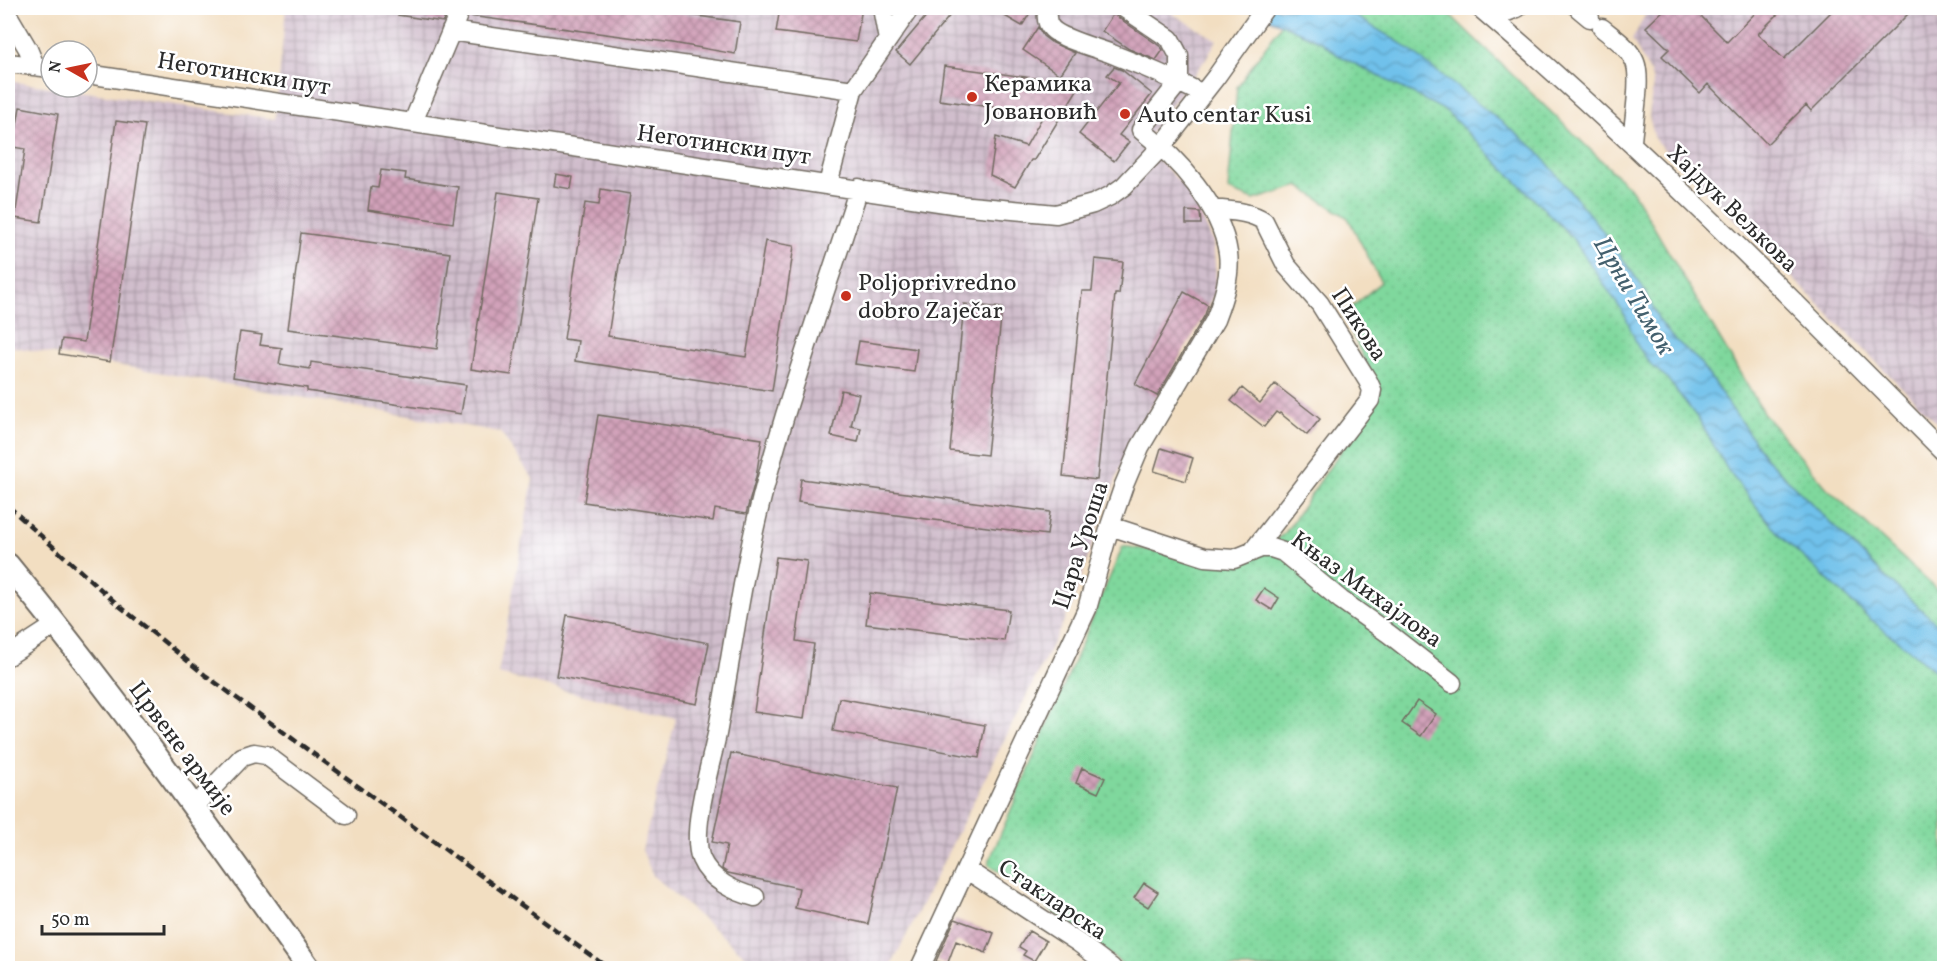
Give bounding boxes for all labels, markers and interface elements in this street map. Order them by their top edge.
north arrow [39,39,99,99]
street label: Неготински пут [154,44,333,105]
text: N [44,59,68,74]
place label: Керамика Јовановић [984,68,1097,130]
marker: Керамика Јовановић [965,90,979,104]
place label: Auto centar Kusi [1137,99,1312,133]
marker: Auto centar Kusi [1118,107,1132,121]
street label: Неготински пут [635,117,813,175]
street label: Хајдук Вељкова [1658,138,1805,281]
water label: Црни Тимок [1584,230,1683,363]
place label: Poljoprivredno dobro Zaječar [858,267,1017,329]
street label: Пикова [1322,282,1395,369]
marker: Poljoprivredno dobro Zaječar [839,289,853,303]
street label: Цара Уроша [1045,477,1119,614]
street label: Књаз Михајлова [1283,524,1449,657]
street label: Црвене армије [119,675,243,824]
street label: Стакларска [990,852,1113,950]
scale bar [42,898,164,936]
text: 50 m [51,908,90,933]

